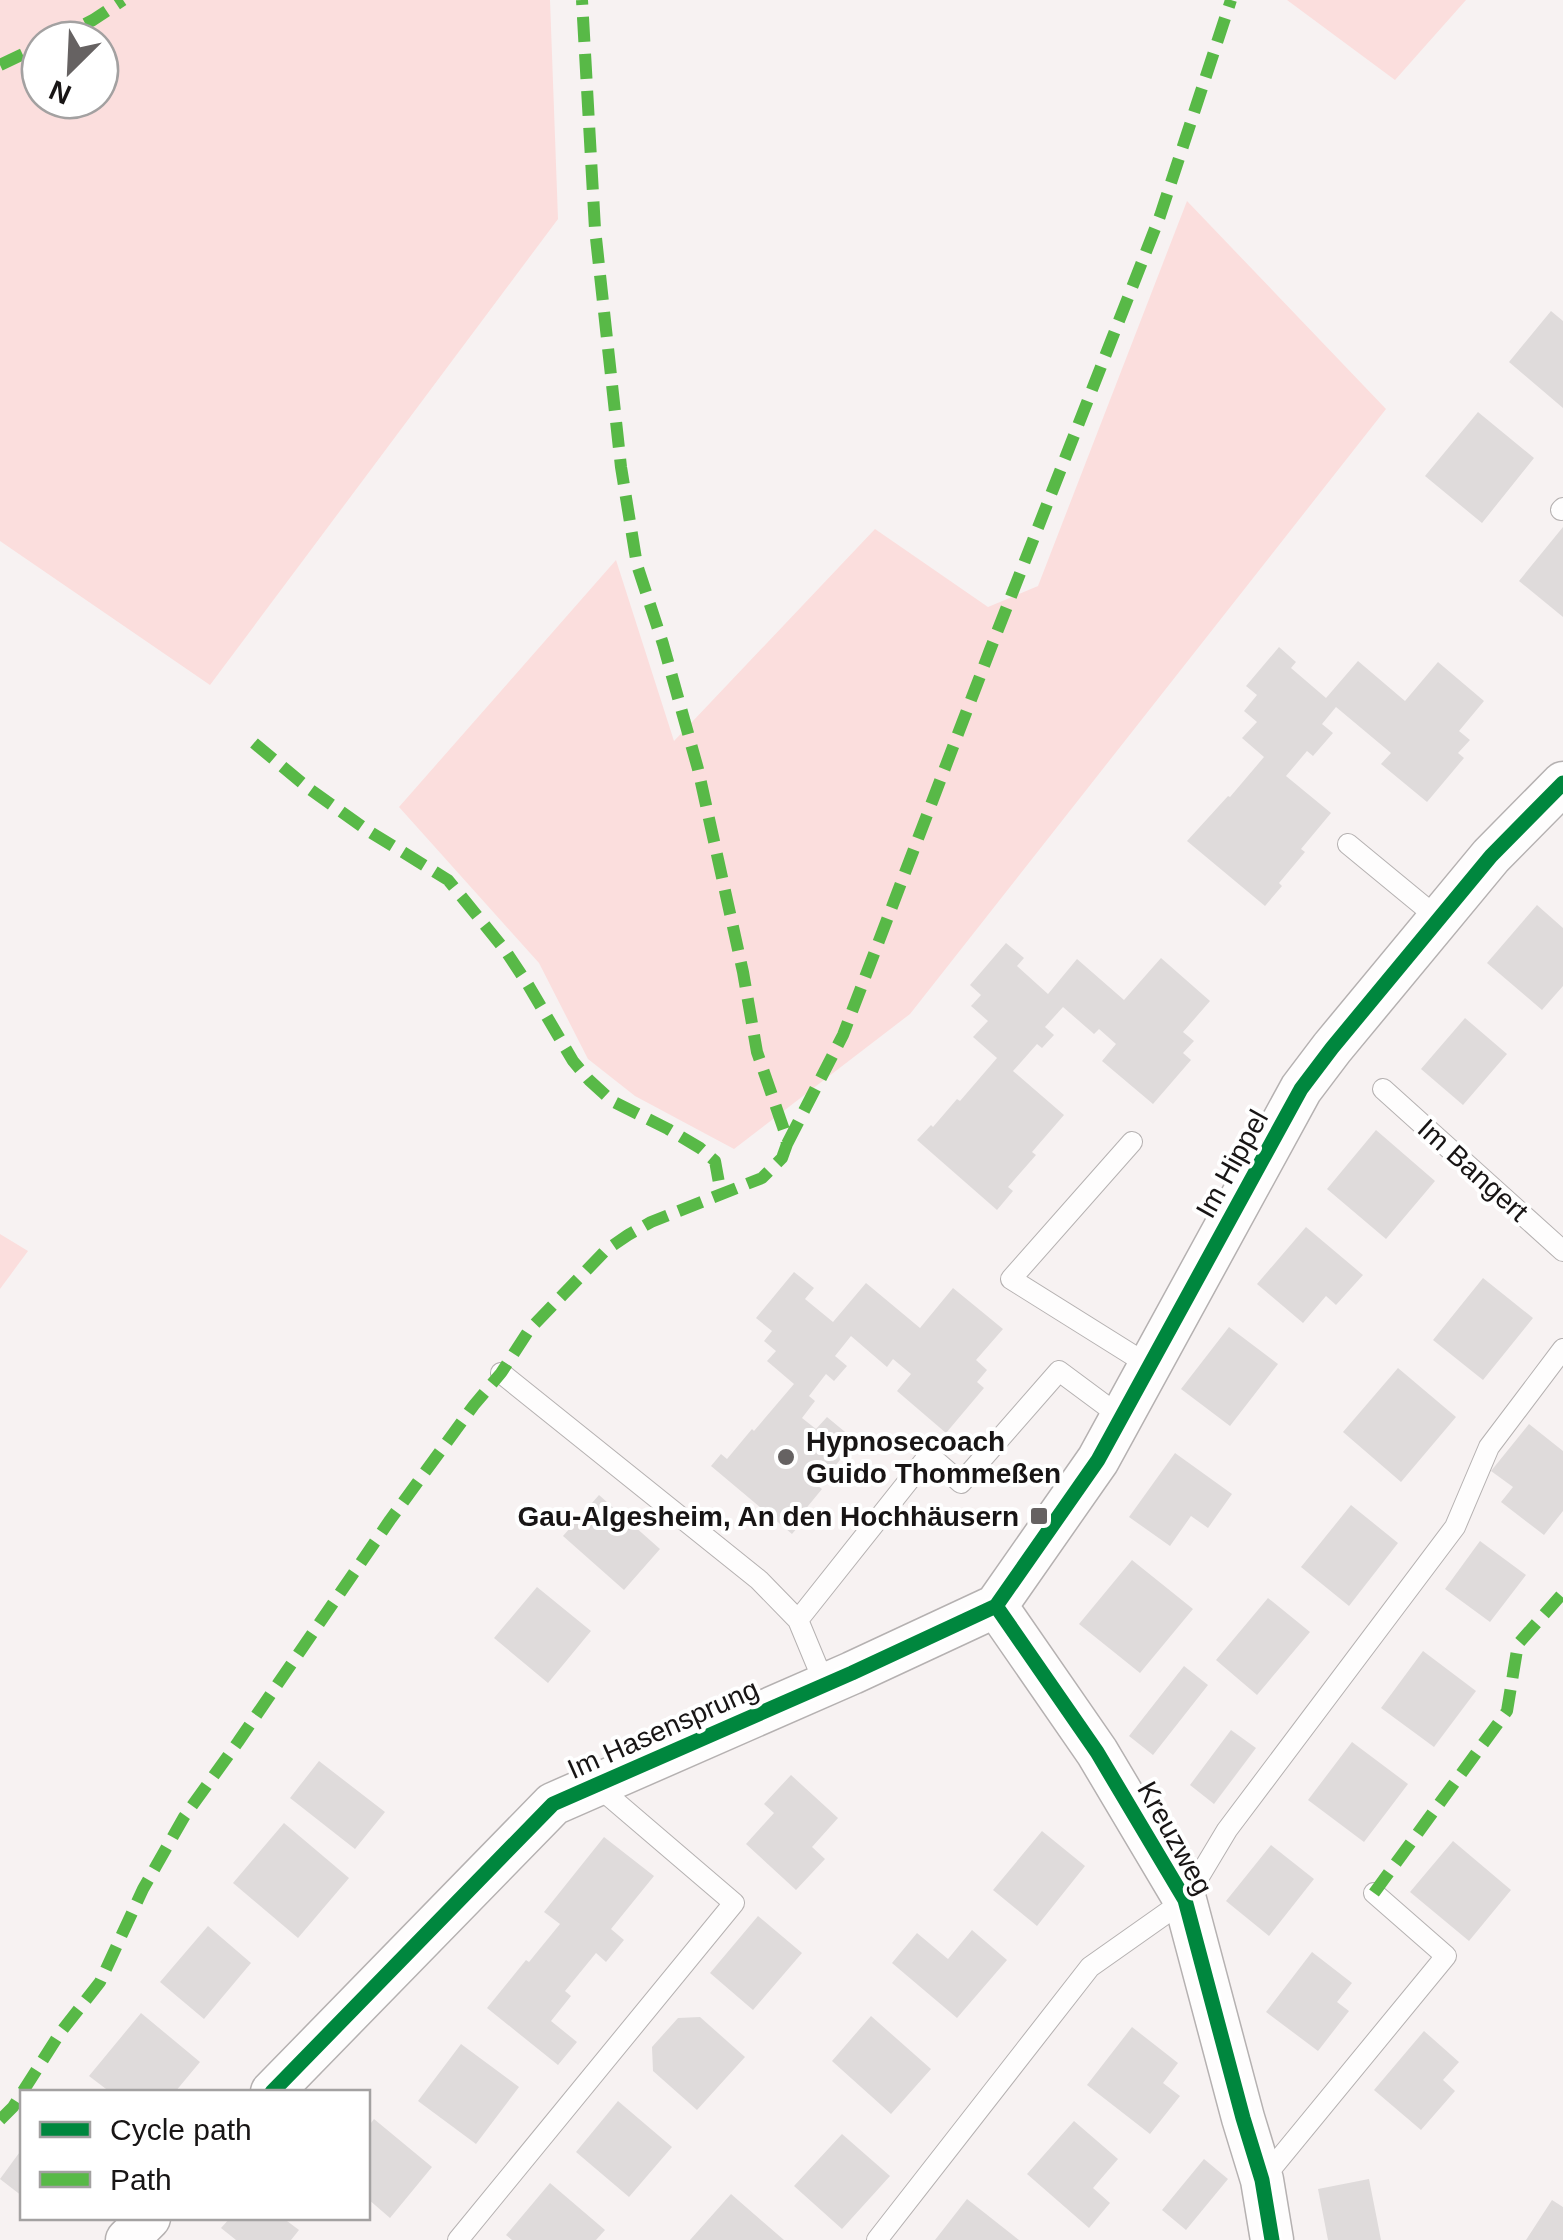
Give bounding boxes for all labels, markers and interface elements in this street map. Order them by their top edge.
north arrow [20,20,120,120]
text: N [44,74,76,111]
street label: Im Hippel [1190,1105,1274,1223]
street label: Im Bangert [1412,1113,1534,1227]
place label: Hypnosecoach Guido Thommeßen [806,1426,1061,1489]
marker: Hypnosecoach Guido Thommeßen [775,1446,797,1468]
place label: Gau-Algesheim, An den Hochhäusern [518,1501,1019,1532]
marker: Gau-Algesheim, An den Hochhäusern [1028,1505,1050,1527]
street label: Im Hasensprung [563,1673,763,1785]
street label: Kreuzweg [1131,1776,1219,1900]
legend [20,2090,370,2220]
text: Cycle path [110,2113,252,2146]
text: Path [110,2163,172,2196]

